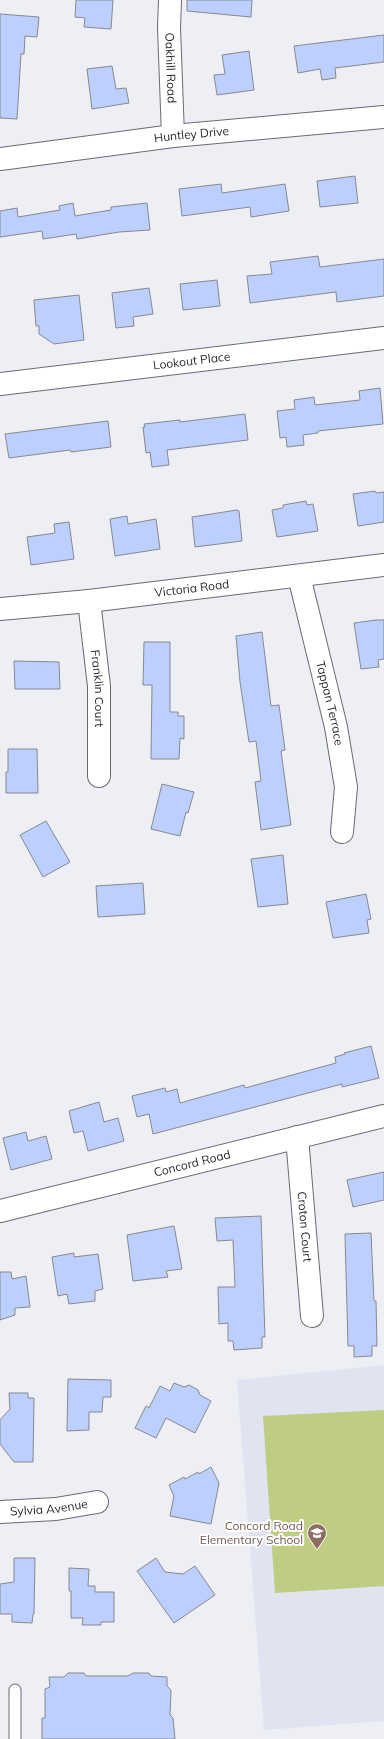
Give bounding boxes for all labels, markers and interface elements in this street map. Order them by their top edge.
street label: Oakhill Road [162,32,180,104]
street label: Huntley Drive [153,123,229,145]
street label: Lookout Place [152,348,231,373]
street label: Victoria Road [154,576,230,600]
street label: Franklin Court [88,649,107,727]
street label: Tappan Terrace [313,659,347,747]
street label: Concord Road [152,1146,232,1180]
street label: Croton Court [295,1191,315,1263]
street label: Sylvia Avenue [10,1496,89,1518]
place label: Concord Road Elementary School [200,1518,303,1547]
school or university icon: Concord Road Elementary School [306,1522,328,1550]

